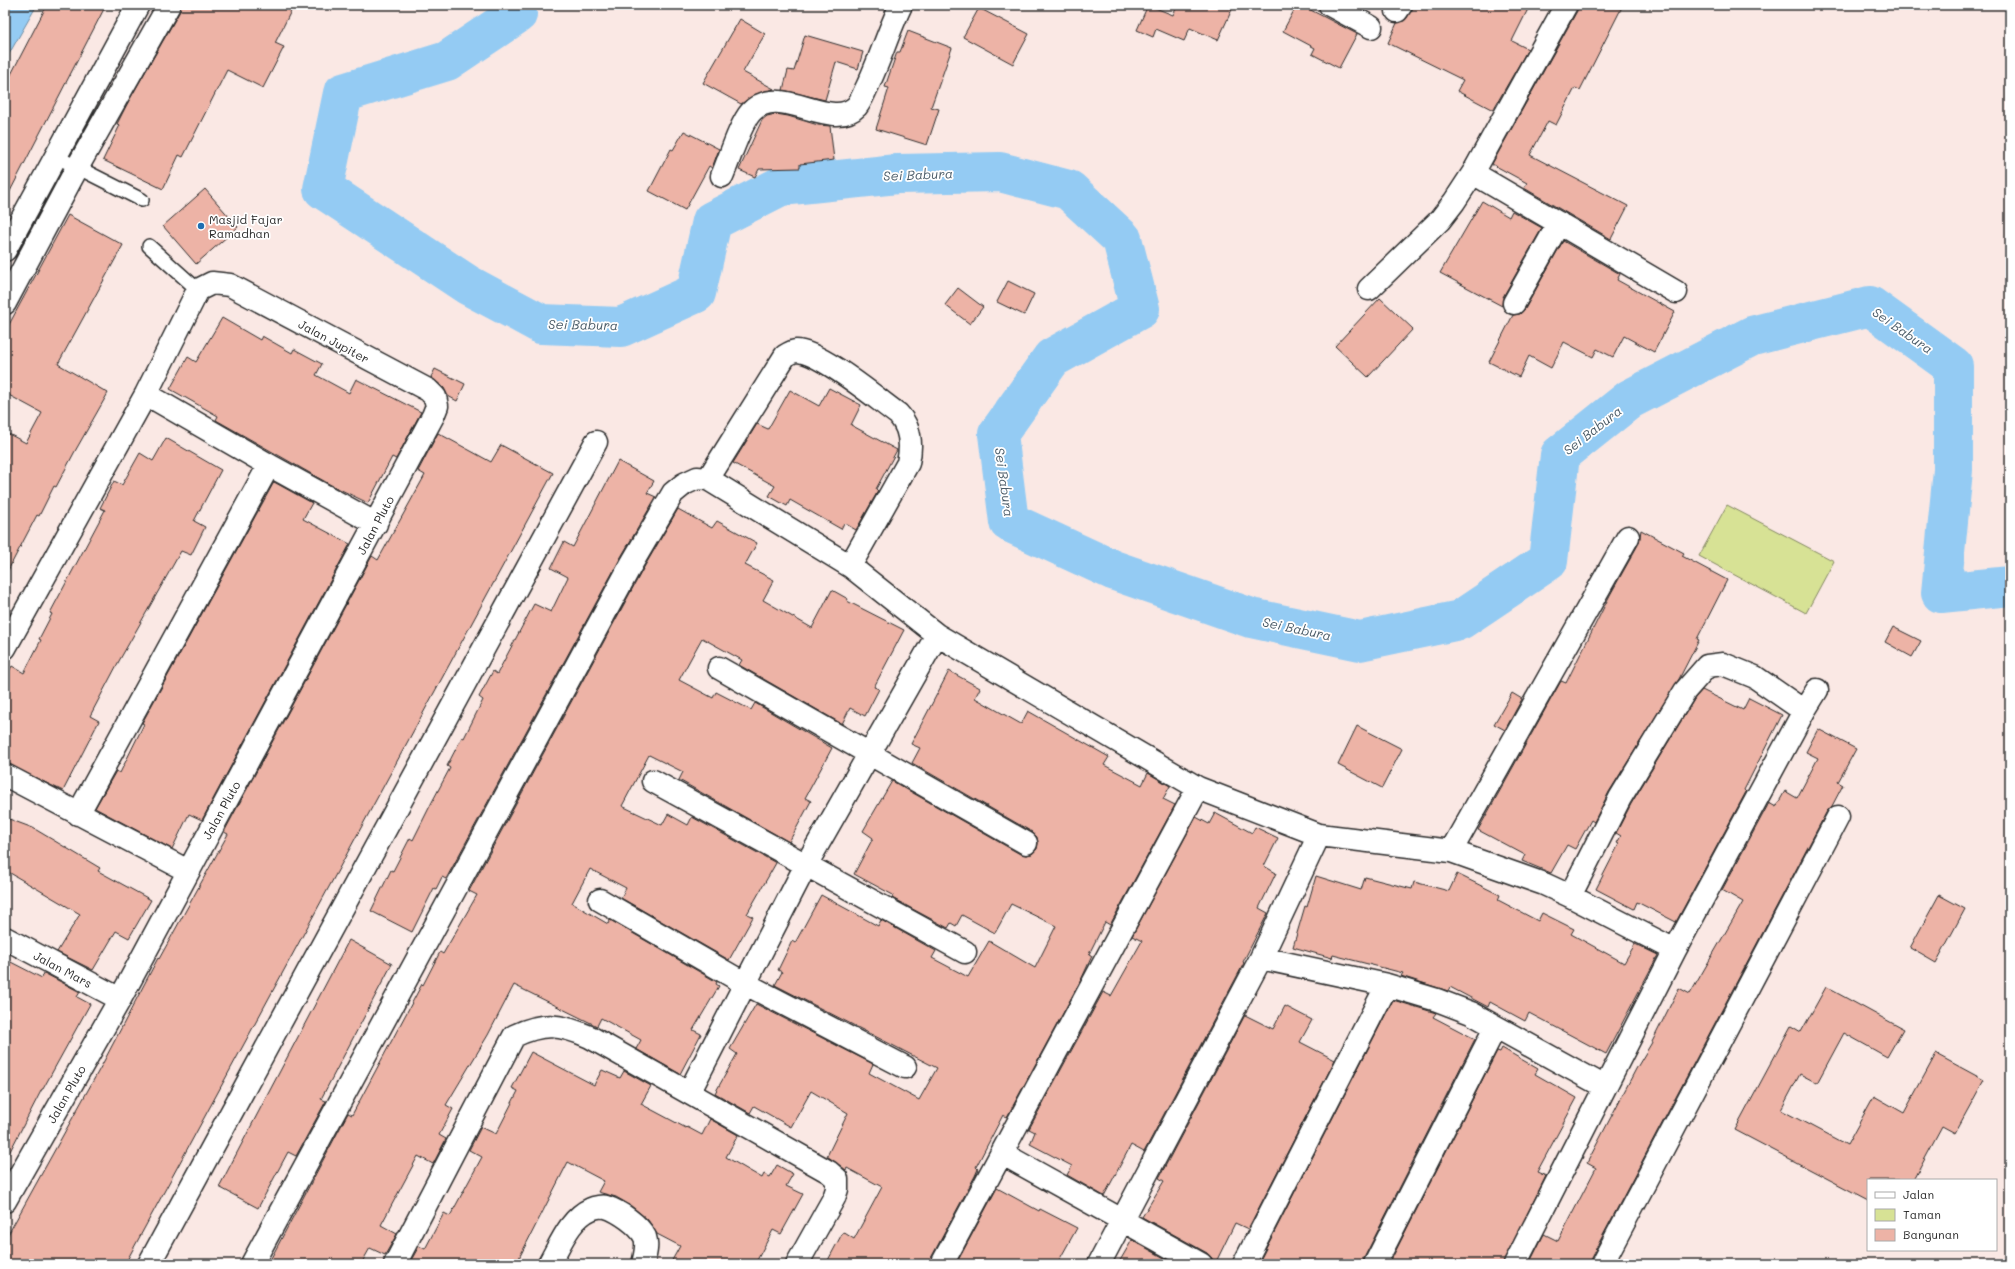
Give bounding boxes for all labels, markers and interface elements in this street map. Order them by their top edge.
water label: Sei Babura [883,164,953,184]
place label: Masjid Fajar Ramadhan [209,211,283,241]
marker: Masjid Fajar Ramadhan [196,221,206,231]
water label: Sei Babura [1870,303,1936,357]
water label: Sei Babura [548,315,618,333]
street label: Jalan Jupiter [296,316,372,366]
water label: Sei Babura [1559,402,1625,458]
water label: Sei Babura [992,446,1018,518]
street label: Jalan Pluto [353,493,397,557]
water label: Sei Babura [1261,612,1333,644]
street label: Jalan Pluto [198,778,244,842]
street label: Jalan Mars [31,947,95,991]
street label: Jalan Pluto [43,1062,89,1126]
legend [1867,1179,1997,1251]
text: Jalan [1903,1186,1934,1202]
text: Taman [1903,1206,1941,1222]
text: Bangunan [1903,1226,1959,1242]

